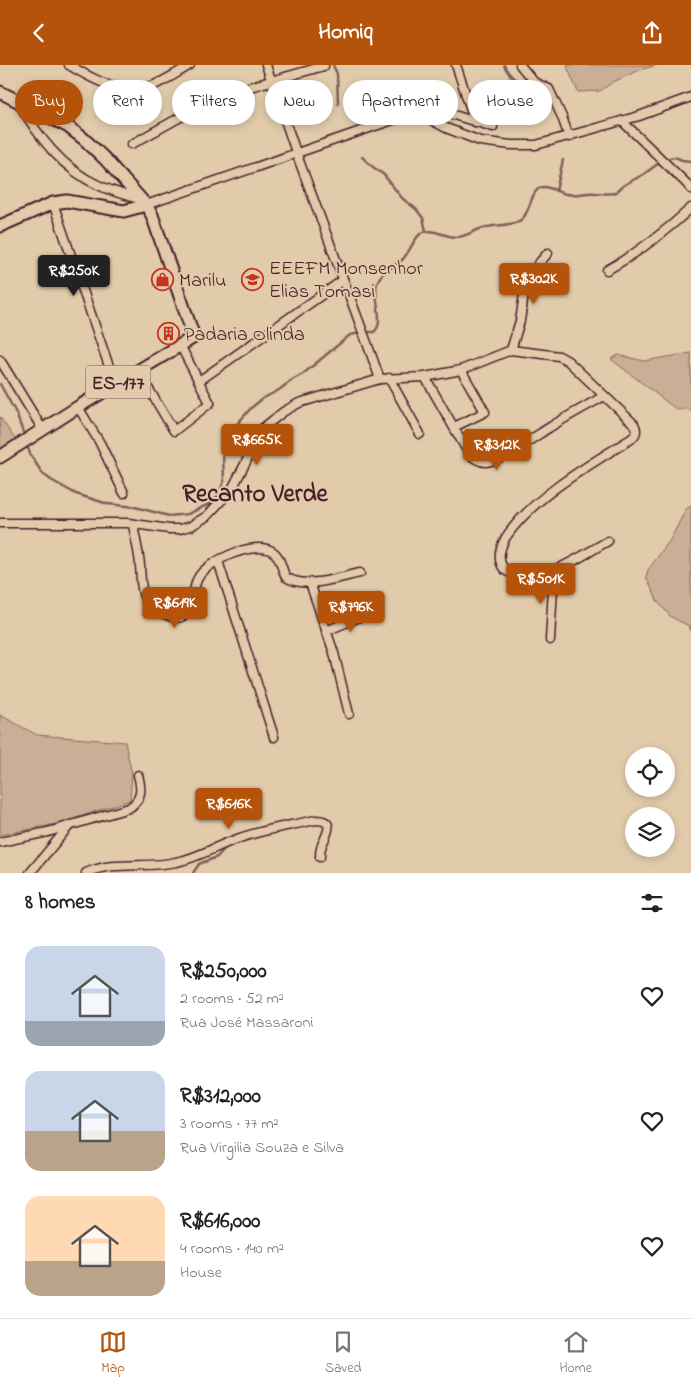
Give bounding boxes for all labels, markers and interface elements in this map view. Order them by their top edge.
text: Homiq [318,17,373,49]
icon: back [25,19,53,47]
icon: share [638,19,666,47]
chip: Buy [15,80,83,125]
chip: Rent [93,80,162,125]
chip: Filters [172,80,255,125]
chip: New [265,80,333,125]
chip: Apartment [343,80,458,125]
chip: House [468,80,552,125]
pin: R$250K [33,255,115,297]
place label: EEEFM Monsenhor Elias Tomasi [269,255,424,307]
text: R$250K [49,259,99,283]
pin: R$302K [493,263,575,305]
shop icon: Marilu [151,267,175,291]
place label: Marilu [179,267,226,296]
school or university icon: EEEFM Monsenhor Elias Tomasi [241,267,265,291]
text: R$302K [510,267,558,291]
building icon: Padaria Olinda [156,321,180,345]
place label: Padaria Olinda [184,321,305,350]
road number: ES-177 [86,365,150,399]
pin: R$665K [216,423,298,466]
text: R$665K [232,428,282,452]
pin: R$312K [456,429,538,471]
text: R$312K [474,433,520,457]
district label: Recanto Verde [182,477,329,513]
pin: R$501K [500,563,582,605]
text: R$501K [517,567,565,591]
pin: R$619K [134,587,216,629]
text: R$619K [153,591,197,615]
pin: R$796K [310,591,392,633]
text: R$796K [329,595,373,619]
map controls [625,747,675,857]
button: locate [625,747,675,797]
pin: R$616K [188,787,270,830]
text: R$616K [206,792,252,816]
button: layers [625,807,675,857]
text: 8 homes [25,888,95,918]
icon: filters [638,889,666,917]
text: R$250,000 [180,957,267,987]
icon: home [65,966,125,1026]
icon: heart [638,982,666,1010]
text: 2 rooms · 52 m² [180,987,284,1011]
text: Rua José Massaroni [180,1011,313,1035]
text: R$312,000 [180,1082,261,1112]
icon: home [65,1091,125,1151]
icon: heart [638,1107,666,1135]
text: 3 rooms · 77 m² [180,1112,279,1136]
text: Rua Virgilia Souza e Silva [180,1136,344,1160]
text: R$616,000 [180,1207,260,1237]
icon: home [65,1216,125,1276]
icon: heart [638,1232,666,1260]
text: 4 rooms · 140 m² [180,1237,284,1261]
text: House [180,1261,222,1285]
tab: Map [99,1328,127,1379]
tab: Saved [325,1328,361,1379]
tab: Home [559,1328,592,1379]

